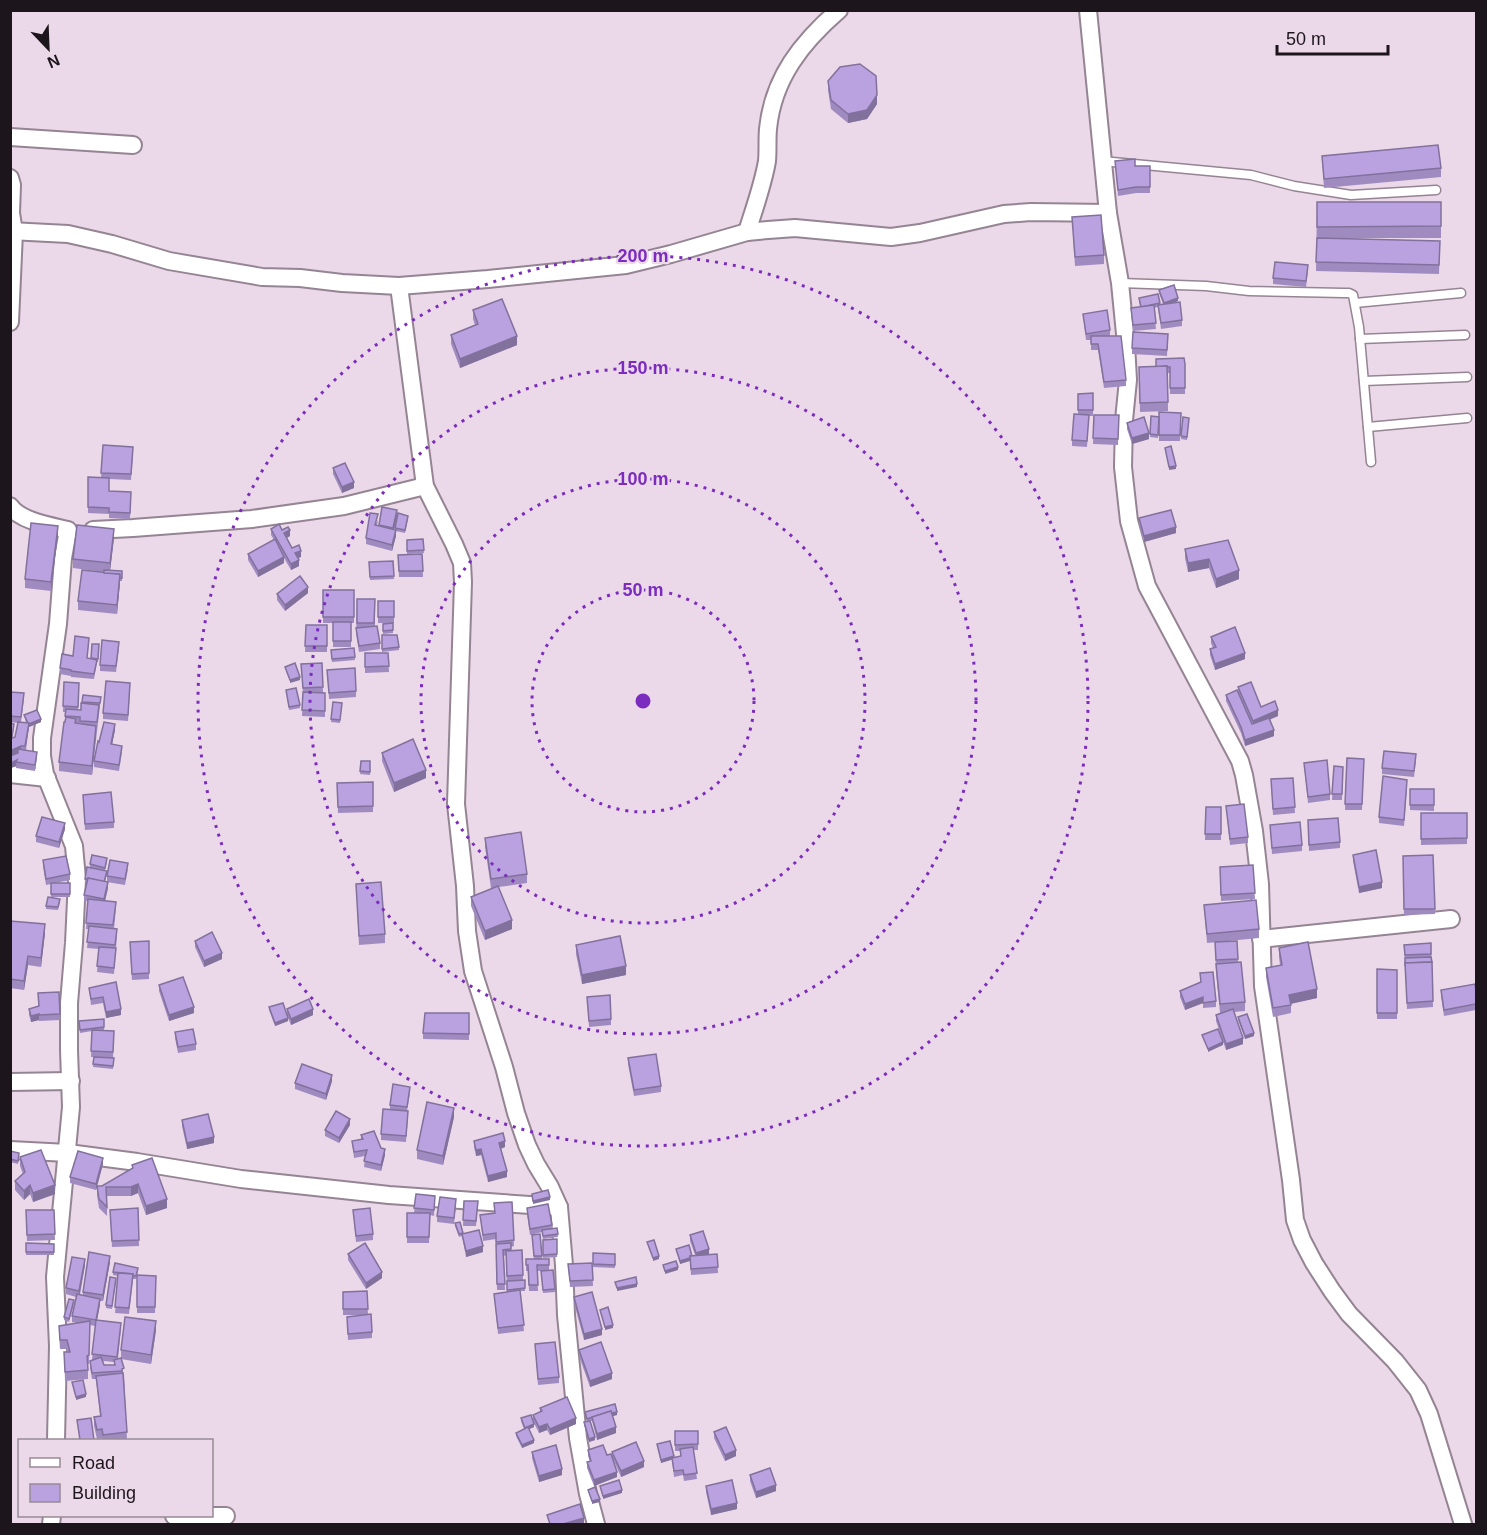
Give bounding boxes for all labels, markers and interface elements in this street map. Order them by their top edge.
north arrow [18,18,78,78]
scale bar [1277,18,1388,56]
text: 50 m [1286,29,1326,49]
text: N [45,51,62,71]
text: 200 m [617,246,669,266]
text: 150 m [617,358,669,378]
text: 100 m [617,469,669,489]
text: 50 m [622,580,664,600]
centre of rings [633,691,653,711]
legend [18,1439,213,1517]
text: Road [72,1453,115,1473]
text: Building [72,1483,136,1503]

